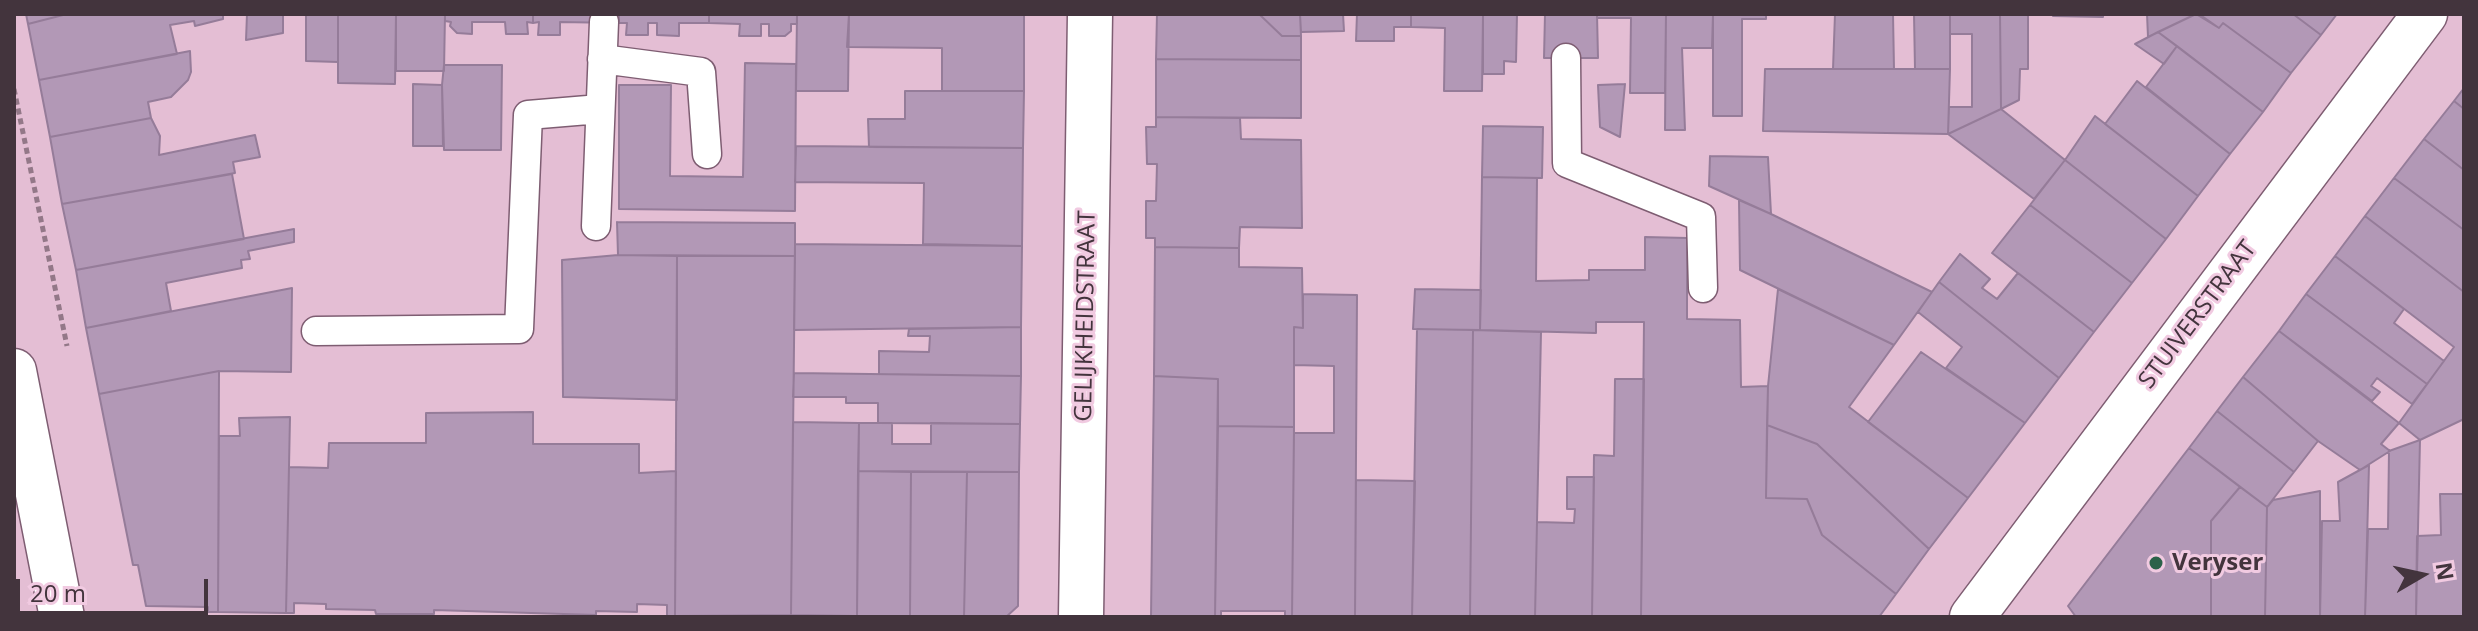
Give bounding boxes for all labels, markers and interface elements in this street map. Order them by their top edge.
street label: GELIJKHEIDSTRAAT [1070,210,1102,422]
street label: STUIVERSTRAAT [2133,235,2263,395]
north arrow [2382,535,2462,615]
place label: Veryser [2172,549,2263,577]
marker: Veryser [2147,554,2165,572]
text: N [2429,560,2462,582]
scale bar [20,563,212,613]
text: 20 m [30,576,86,609]

